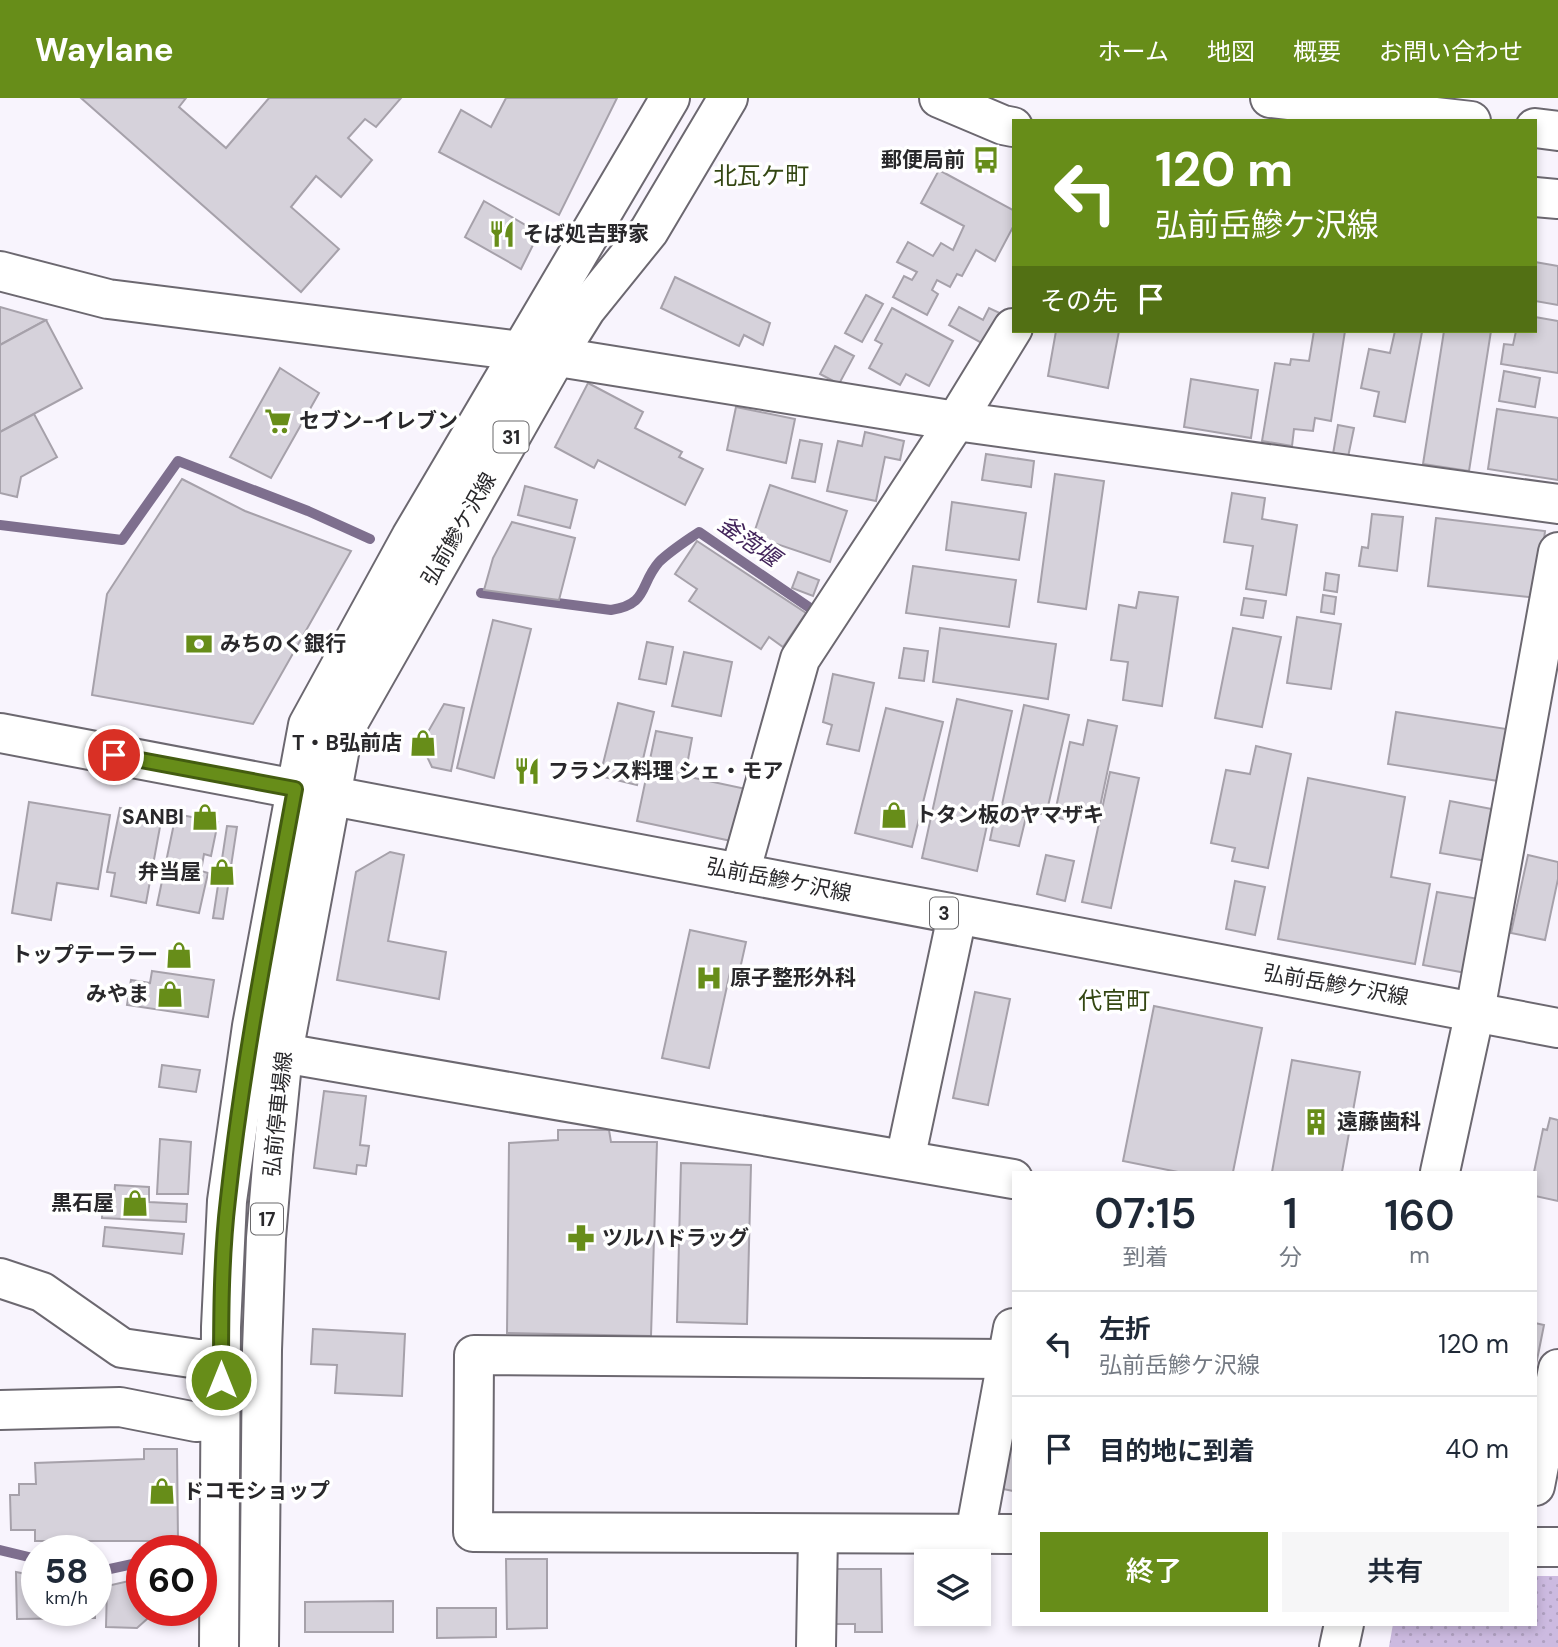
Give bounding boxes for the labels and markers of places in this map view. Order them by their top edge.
bus stop icon: 郵便局前 [971,145,1001,175]
place label: 郵便局前 [881,146,965,174]
restaurant icon: そば処吉野家 [487,219,517,249]
place label: そば処吉野家 [523,220,649,248]
supermarket icon: セブン-イレブン [263,406,293,436]
place label: セブン-イレブン [299,407,458,435]
bank icon: みちのく銀行 [184,629,214,659]
place label: みちのく銀行 [220,630,346,658]
pin [84,725,144,785]
shop icon: T・B弘前店 [408,728,438,758]
place label: T・B弘前店 [292,729,402,757]
restaurant icon: フランス料理 シェ・モア [512,756,542,786]
place label: フランス料理 シェ・モア [548,757,784,785]
shop icon: トタン板のヤマザキ [879,800,909,830]
place label: トタン板のヤマザキ [915,801,1104,829]
shop icon: SANBI [190,802,220,832]
place label: SANBI [122,803,184,831]
shop icon: 弁当屋 [207,857,237,887]
place label: 弁当屋 [138,858,201,886]
shop icon: トップテーラー [164,940,194,970]
place label: トップテーラー [11,941,158,969]
hospital icon: 原子整形外科 [694,963,724,993]
place label: 原子整形外科 [730,964,856,992]
shop icon: みやま [155,979,185,1009]
place label: みやま [86,980,149,1008]
building icon: 遠藤歯科 [1301,1107,1331,1137]
place label: 遠藤歯科 [1337,1108,1421,1136]
shop icon: 黒石屋 [120,1188,150,1218]
place label: 黒石屋 [51,1189,114,1217]
pharmacy icon: ツルハドラッグ [566,1223,596,1253]
place label: ツルハドラッグ [602,1224,749,1252]
shop icon: ドコモショップ [147,1476,177,1506]
place label: ドコモショップ [183,1477,330,1505]

